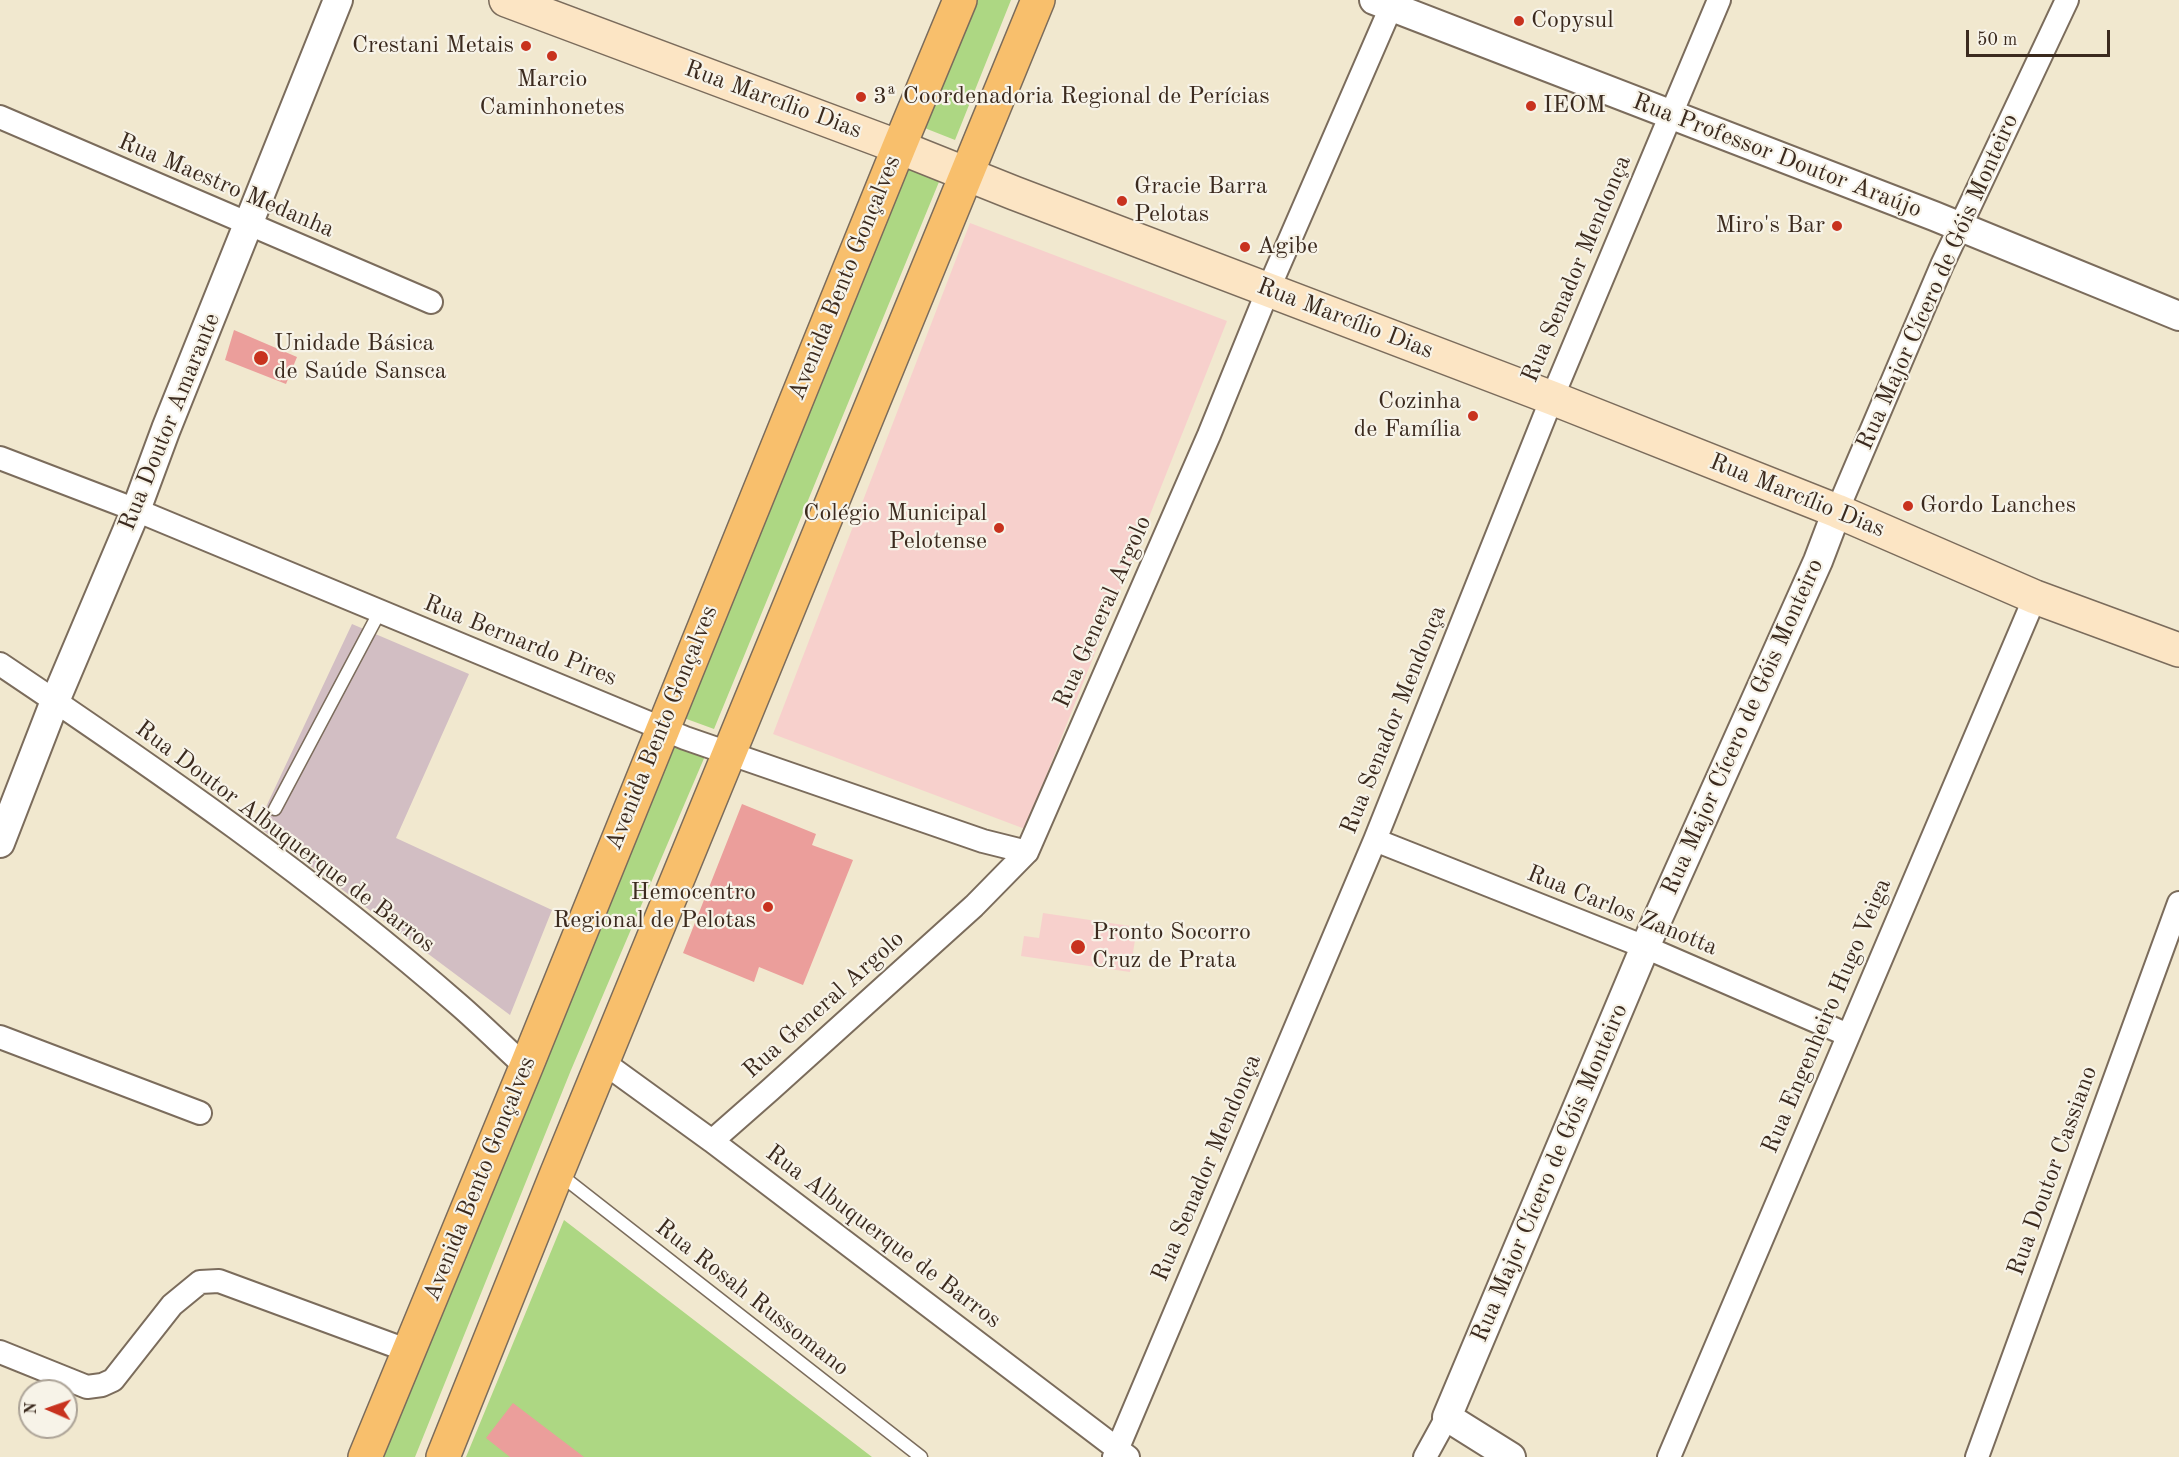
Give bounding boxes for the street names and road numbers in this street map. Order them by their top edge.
street label: Rua Marcílio Dias [681,55,865,145]
street label: Rua Professor Doutor Araújo [1628,87,1926,225]
street label: Rua Major Cícero de Góis Monteiro [1851,109,2025,455]
street label: Rua Maestro Medanha [113,127,339,245]
street label: Avenida Bento Gonçalves [783,151,907,405]
street label: Rua Senador Mendonça [1516,151,1638,387]
street label: Rua Marcílio Dias [1253,272,1437,366]
street label: Rua Doutor Amarante [113,309,227,535]
street label: Rua Marcílio Dias [1705,448,1889,544]
street label: Rua General Argolo [1048,511,1158,713]
street label: Rua Major Cícero de Góis Monteiro [1656,554,1830,900]
street label: Rua Bernardo Pires [419,589,621,693]
street label: Avenida Bento Gonçalves [600,601,724,855]
street label: Rua Senador Mendonça [1335,601,1453,839]
street label: Rua Doutor Albuquerque de Barros [129,715,441,959]
street label: Rua Carlos Zanotta [1523,860,1721,962]
street label: Rua Engenheiro Hugo Veiga [1756,874,1898,1158]
street label: Rua General Argolo [737,925,911,1085]
street label: Rua Major Cícero de Góis Monteiro [1465,999,1635,1347]
street label: Rua Senador Mendonça [1146,1050,1268,1286]
street label: Avenida Bento Gonçalves [418,1052,542,1306]
street label: Rua Doutor Cassiano [2002,1062,2104,1280]
street label: Rua Albuquerque de Barros [760,1139,1006,1335]
street label: Rua Rosah Russomano [649,1213,855,1383]

